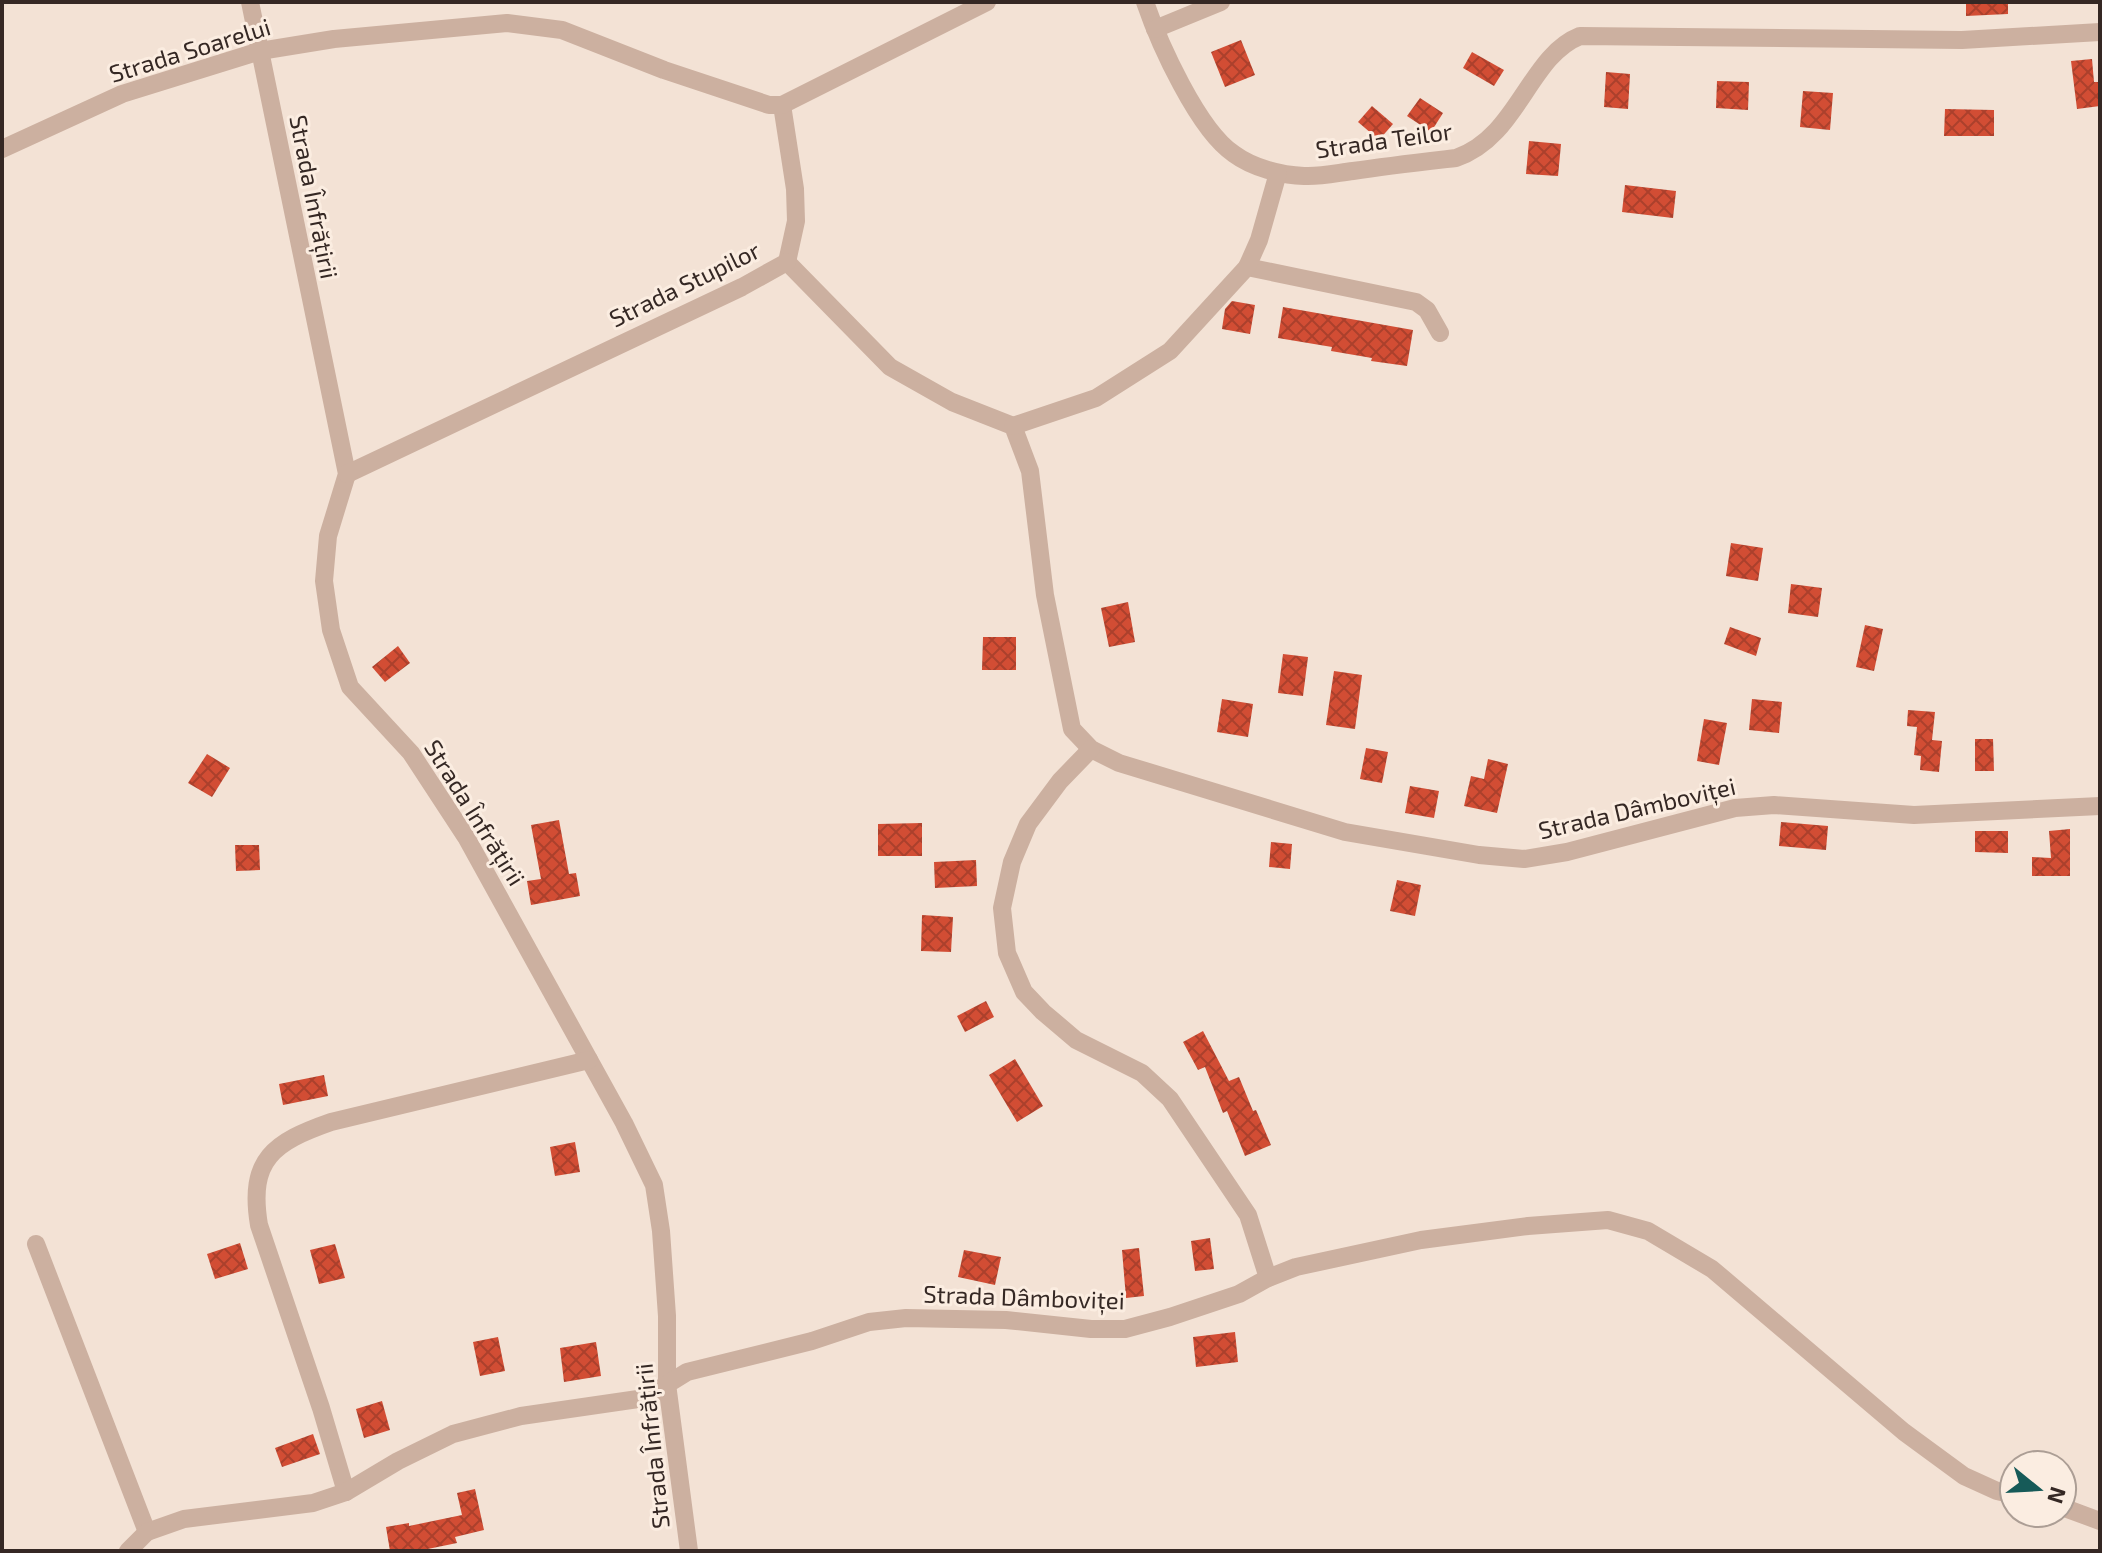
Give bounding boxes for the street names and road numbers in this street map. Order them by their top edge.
street label: Strada Soarelui [106,11,274,88]
street label: Strada Înfrățirii [282,112,345,281]
street label: Strada Teilor [1314,116,1454,163]
street label: Strada Stupilor [604,235,765,333]
street label: Strada Înfrățirii [417,734,532,891]
street label: Strada Dâmboviței [1535,771,1739,846]
street label: Strada Dâmboviței [923,1278,1125,1317]
street label: Strada Înfrățirii [628,1362,677,1530]

